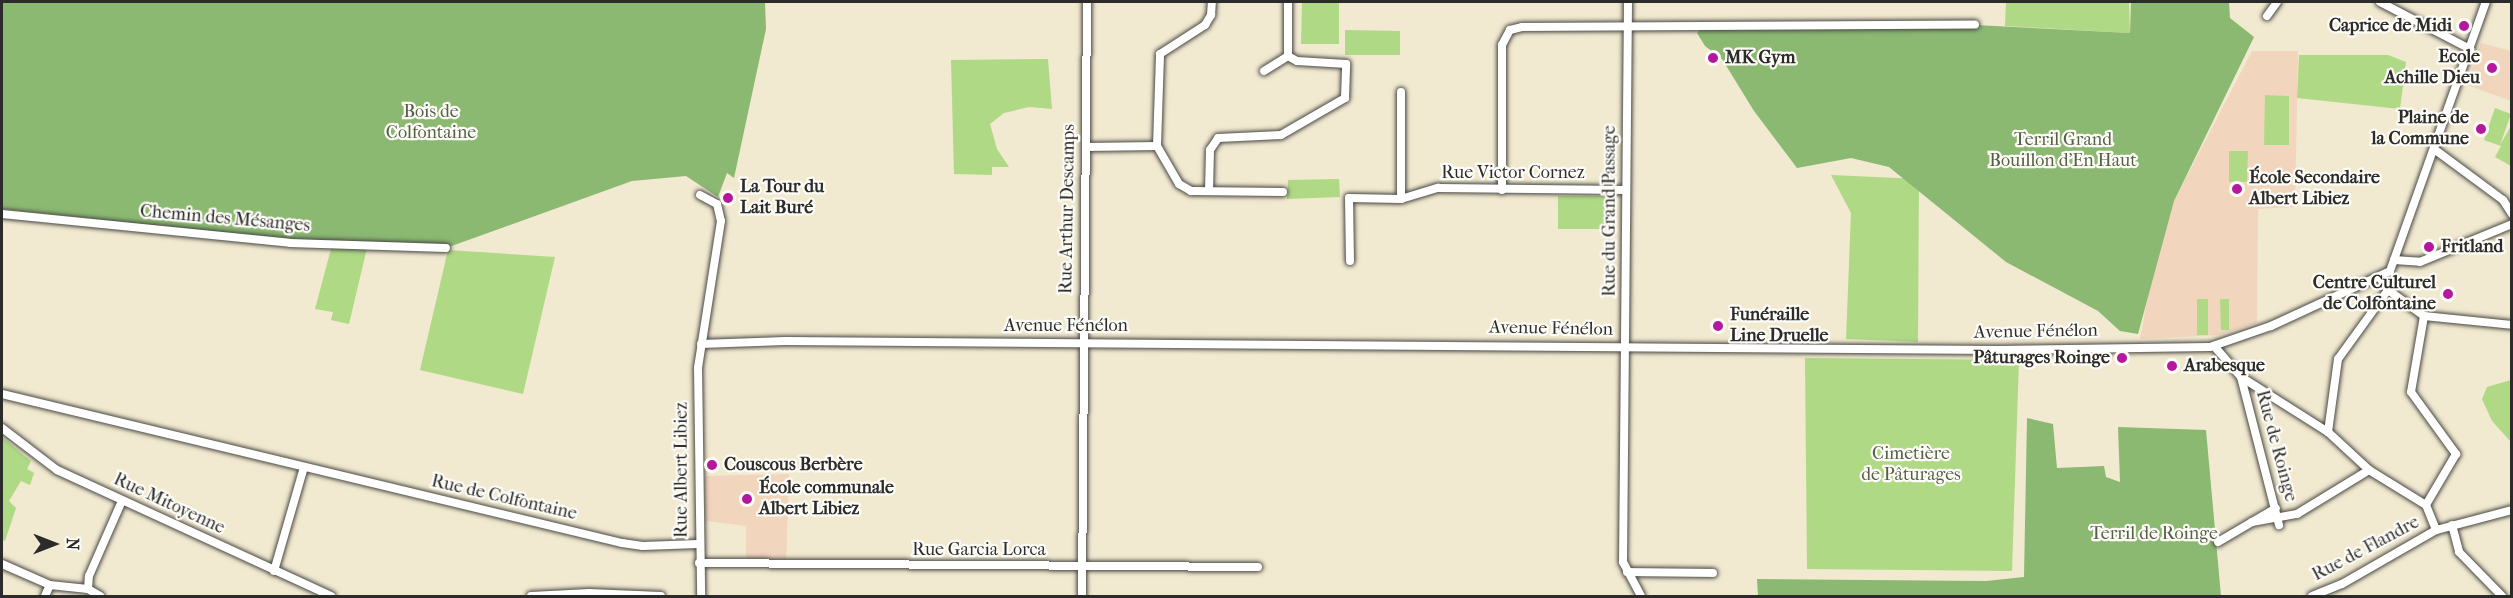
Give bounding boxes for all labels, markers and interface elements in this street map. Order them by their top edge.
place label: Caprice de Midi [2329,15,2452,37]
marker: Caprice de Midi [2457,19,2471,33]
place label: MK Gym [1725,47,1796,69]
place label: Ecole Achille Dieu [2384,47,2480,90]
marker: MK Gym [1706,51,1720,65]
marker: Ecole Achille Dieu [2485,61,2499,75]
park label: Bois de Colfontaine [386,102,476,144]
place label: Plaine de la Commune [2371,108,2469,150]
marker: Plaine de la Commune [2474,122,2488,136]
street label: Rue Arthur Descamps [1056,124,1080,294]
street label: Rue du Grand Passage [1599,125,1621,297]
park label: Terril Grand Bouillon d'En Haut [1989,130,2137,172]
street label: Rue Victor Cornez [1441,162,1585,184]
place label: École Secondaire Albert Libiez [2249,168,2380,210]
place label: La Tour du Lait Buré [740,177,824,219]
marker: École Secondaire Albert Libiez [2230,182,2244,196]
marker: La Tour du Lait Buré [721,191,735,205]
street label: Chemin des Mésanges [139,201,311,237]
place label: Fritland [2441,236,2503,258]
marker: Fritland [2422,240,2436,254]
place label: Centre Culturel de Colfontaine [2313,273,2436,316]
marker: Centre Culturel de Colfontaine [2441,287,2455,301]
place label: Funéraille Line Druelle [1730,305,1828,348]
street label: Avenue Fénélon [1004,315,1128,337]
street label: Avenue Fénélon [1489,317,1613,341]
marker: Funéraille Line Druelle [1711,319,1725,333]
street label: Avenue Fénélon [1974,320,2098,344]
place label: Pâturages Roinge [1973,347,2110,369]
marker: Pâturages Roinge [2115,351,2129,365]
place label: Arabesque [2184,355,2265,377]
marker: Arabesque [2165,359,2179,373]
street label: Rue de Roinge [2251,388,2301,504]
street label: Rue Albert Libiez [671,402,693,538]
park label: Cimetière de Pâturages [1861,444,1961,486]
place label: Couscous Berbère [724,454,863,476]
marker: Couscous Berbère [705,458,719,472]
street label: Rue Mitoyenne [110,469,228,539]
street label: Rue de Colfontaine [429,471,579,525]
place label: École communale Albert Libiez [759,478,894,520]
marker: École communale Albert Libiez [740,492,754,506]
street label: Rue de Flandre [2309,512,2423,586]
north arrow [24,514,84,574]
park label: Terril de Roinge [2090,523,2218,545]
text: N [63,538,82,550]
street label: Rue Garcia Lorca [912,539,1046,561]

